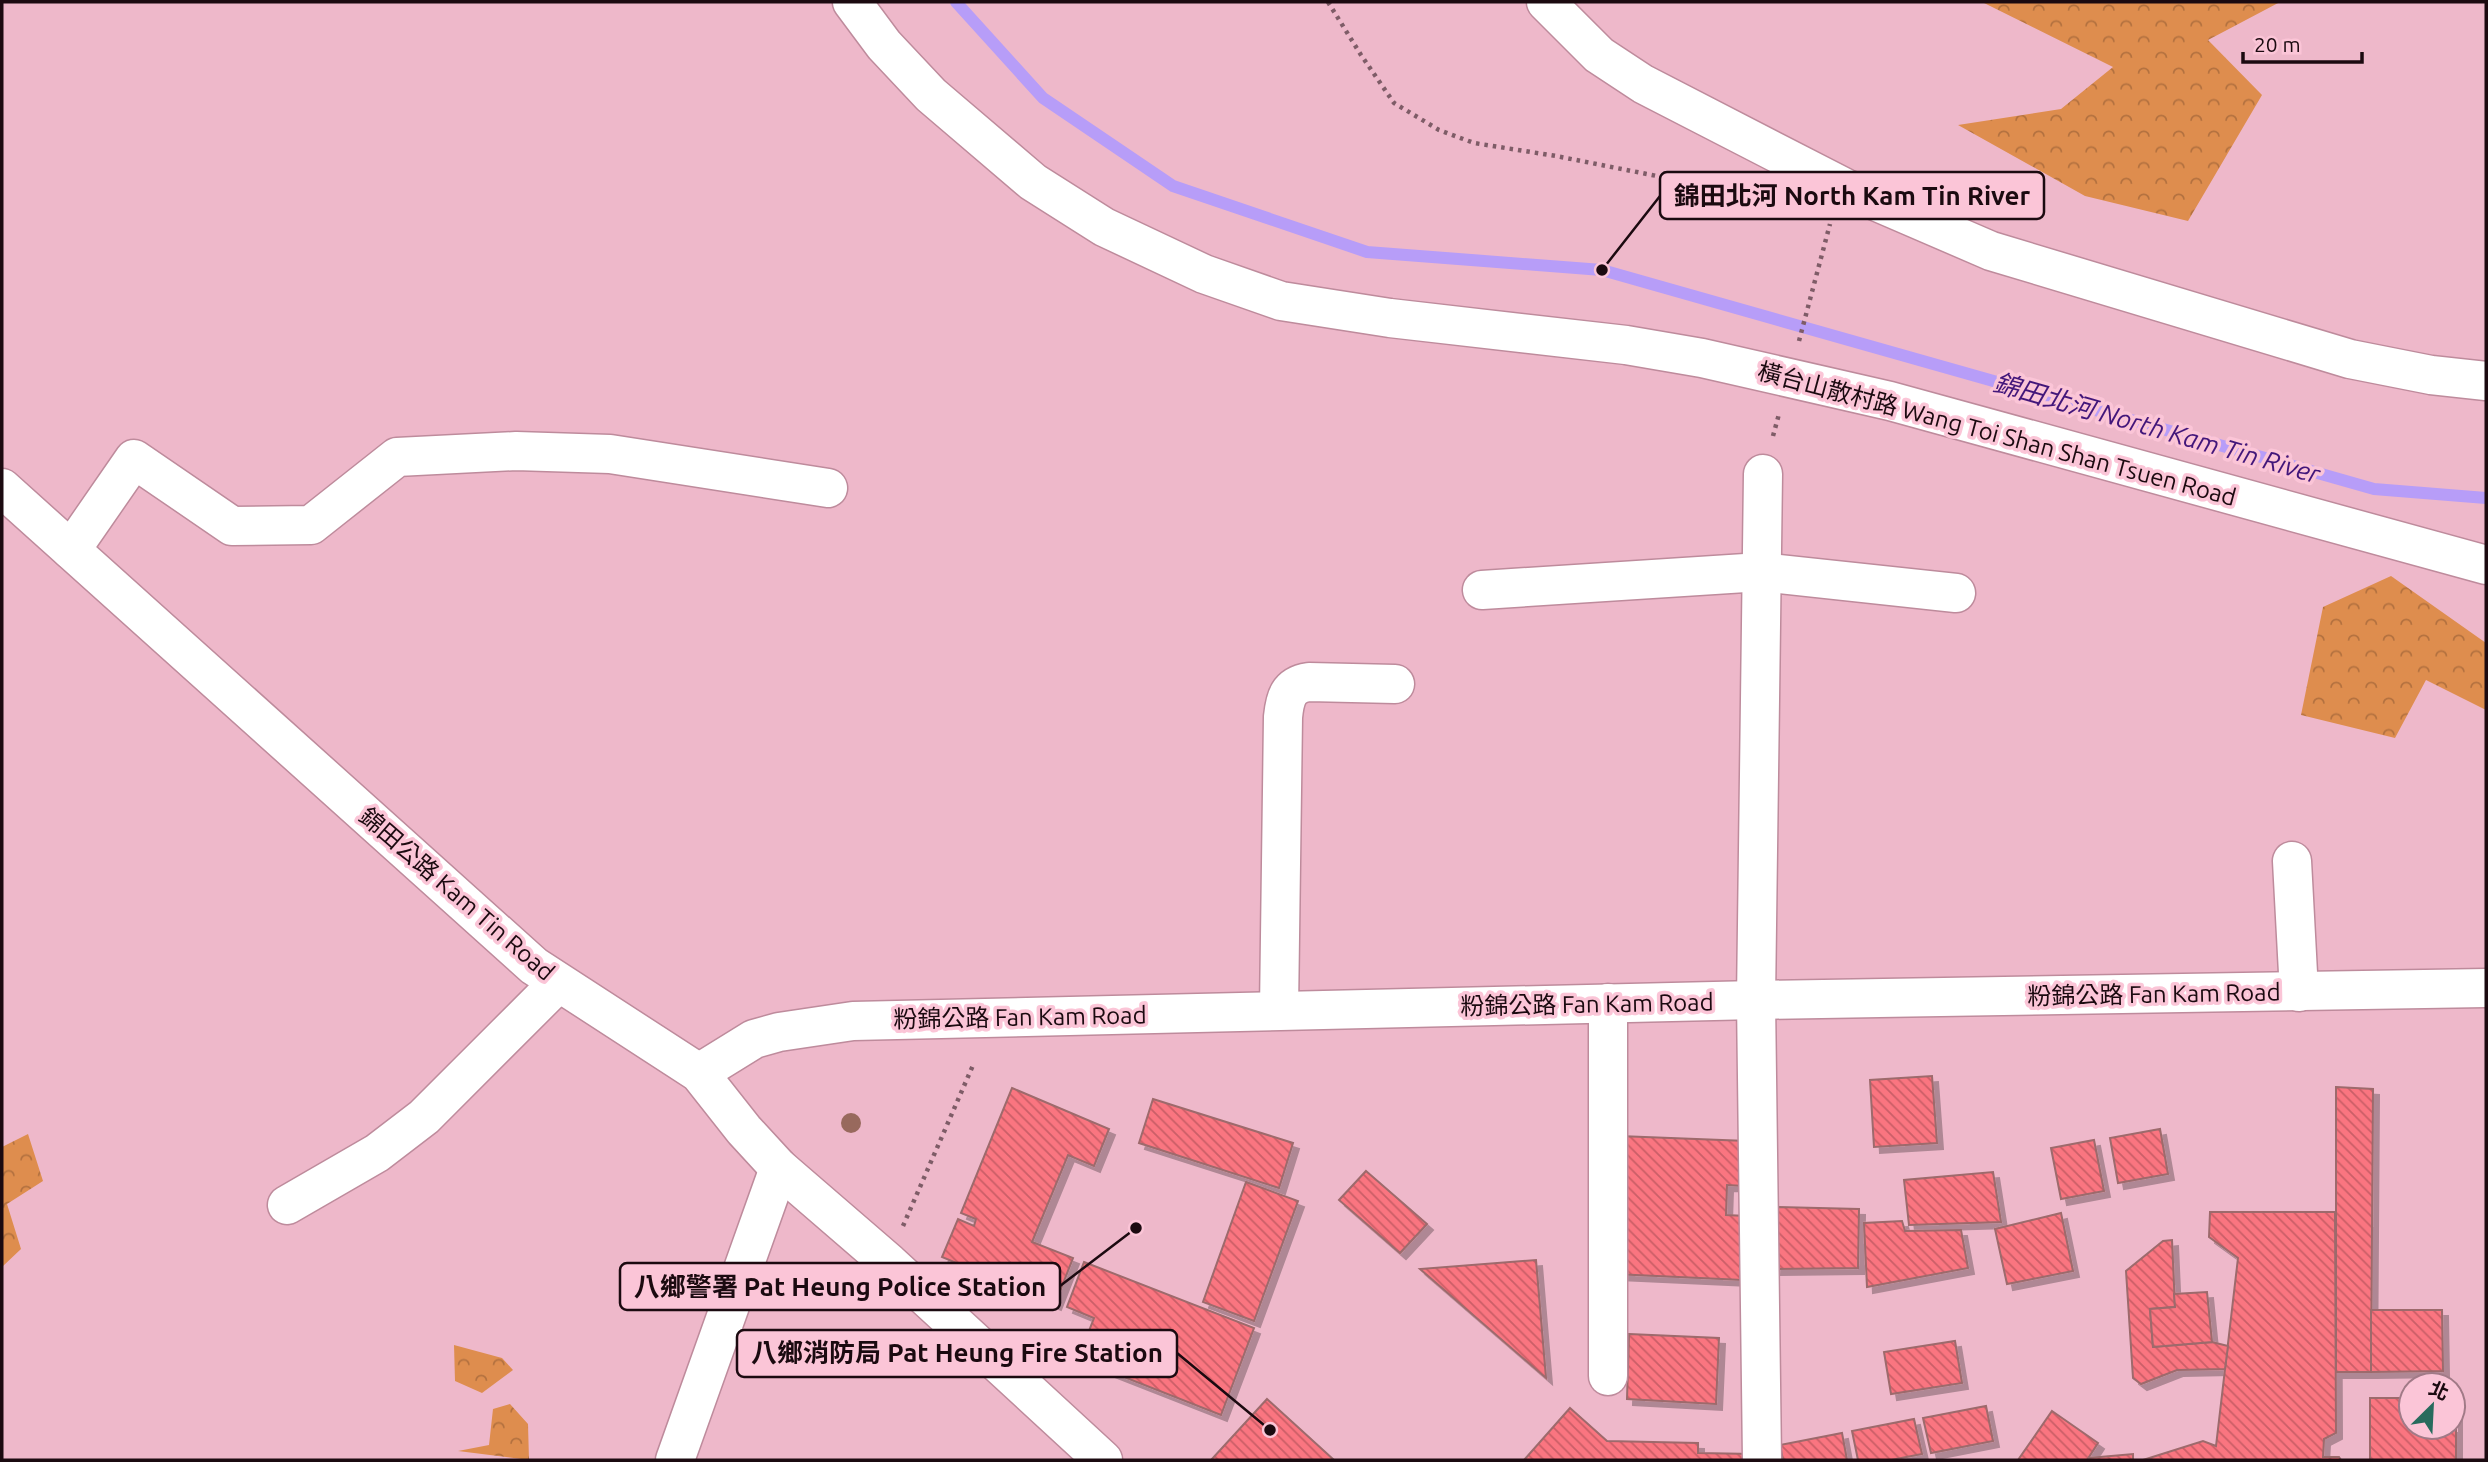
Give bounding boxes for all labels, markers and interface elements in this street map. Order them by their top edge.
scale bar [2243,21,2362,65]
text: 20 m [2254,32,2301,56]
callout: 錦田北河 North Kam Tin River [1660,172,2044,219]
text: 錦田北河 North Kam Tin River [1674,181,2031,210]
street label: 橫台山散村路 Wang Toi Shan Shan Tsuen Road [1755,357,2239,511]
water label: 錦田北河 North Kam Tin River [1990,367,2325,489]
street label: 錦田公路 Kam Tin Road [354,802,560,986]
street label: 粉錦公路 Fan Kam Road [2027,978,2281,1010]
street label: 粉錦公路 Fan Kam Road [1460,988,1714,1020]
street label: 粉錦公路 Fan Kam Road [893,1001,1147,1033]
callout: 八鄉警署 Pat Heung Police Station [620,1263,1060,1310]
text: 八鄉警署 Pat Heung Police Station [634,1272,1046,1301]
callout: 八鄉消防局 Pat Heung Fire Station [737,1330,1177,1377]
text: 八鄉消防局 Pat Heung Fire Station [751,1338,1163,1367]
north arrow [2397,1371,2467,1441]
text: 北 [2426,1377,2452,1404]

